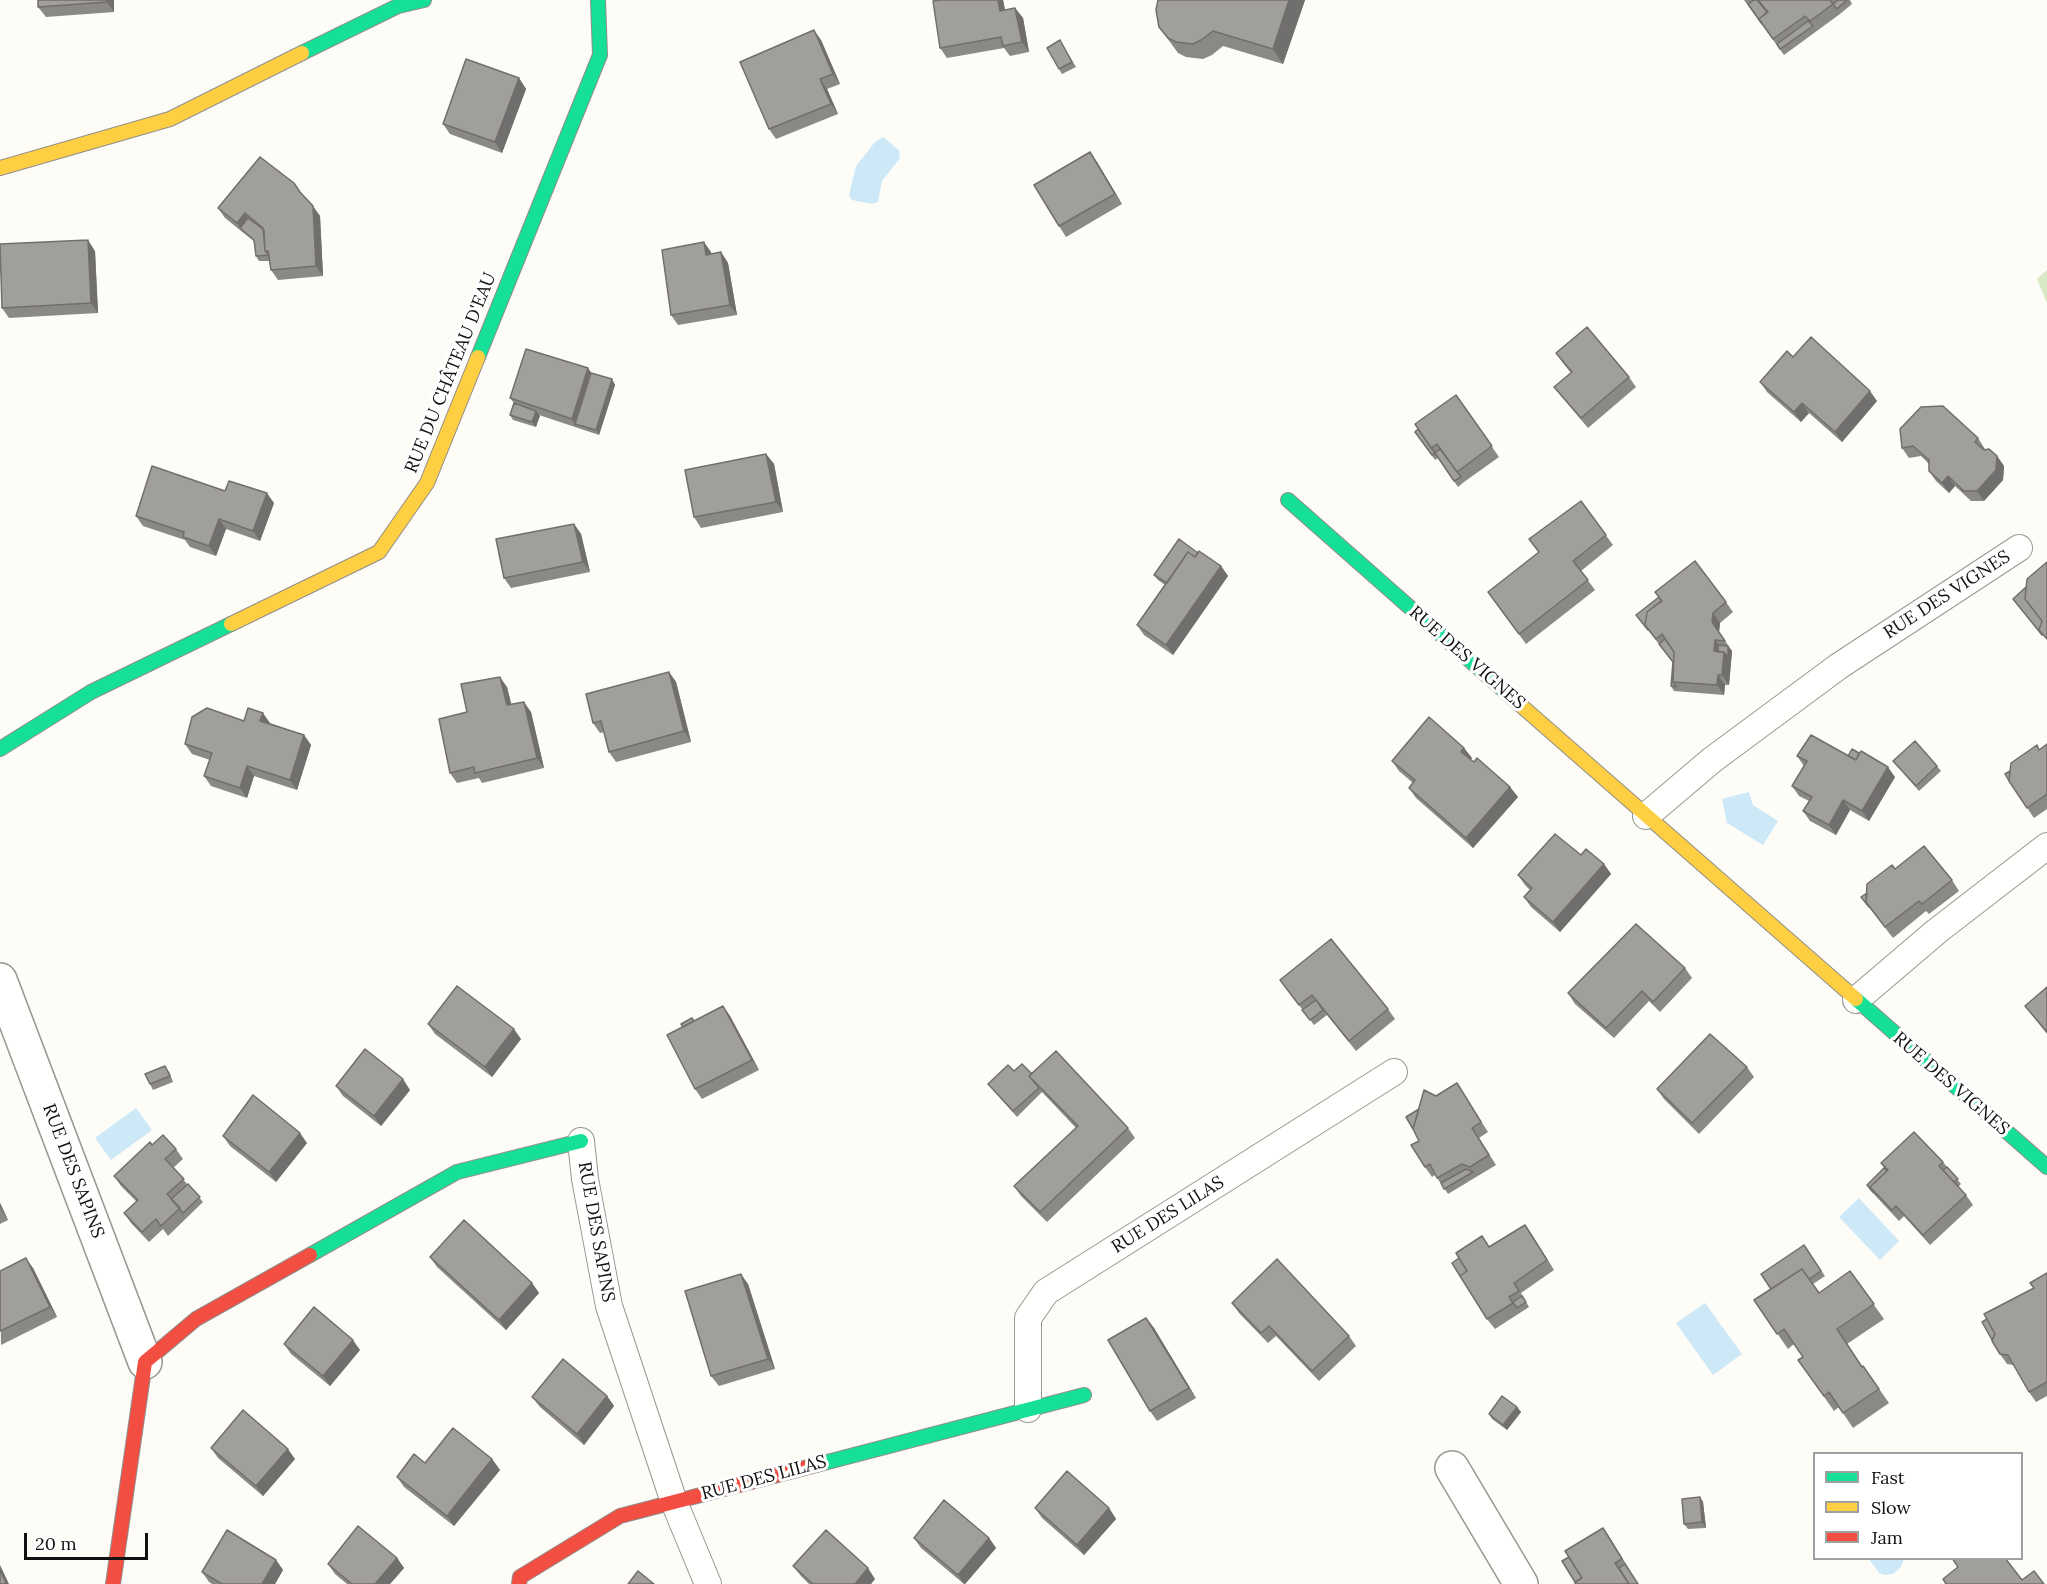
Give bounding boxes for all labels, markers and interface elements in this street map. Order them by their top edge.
street label: RUE DU CHÂTEAU D'EAU [401,270,501,476]
street label: RUE DES VIGNES [1880,546,2014,644]
street label: RUE DES VIGNES [1405,602,1529,714]
street label: RUE DES VIGNES [1889,1028,2013,1140]
street label: RUE DES SAPINS [37,1101,109,1241]
street label: RUE DES SAPINS [573,1160,619,1304]
street label: RUE DES LILAS [1108,1172,1228,1258]
street label: RUE DES LILAS [699,1451,829,1505]
legend [1813,1452,2023,1560]
text: Fast [1871,1466,1905,1489]
text: Slow [1871,1496,1911,1519]
scale bar [27,1521,152,1559]
text: Jam [1871,1526,1903,1549]
text: 20 m [35,1532,77,1555]

